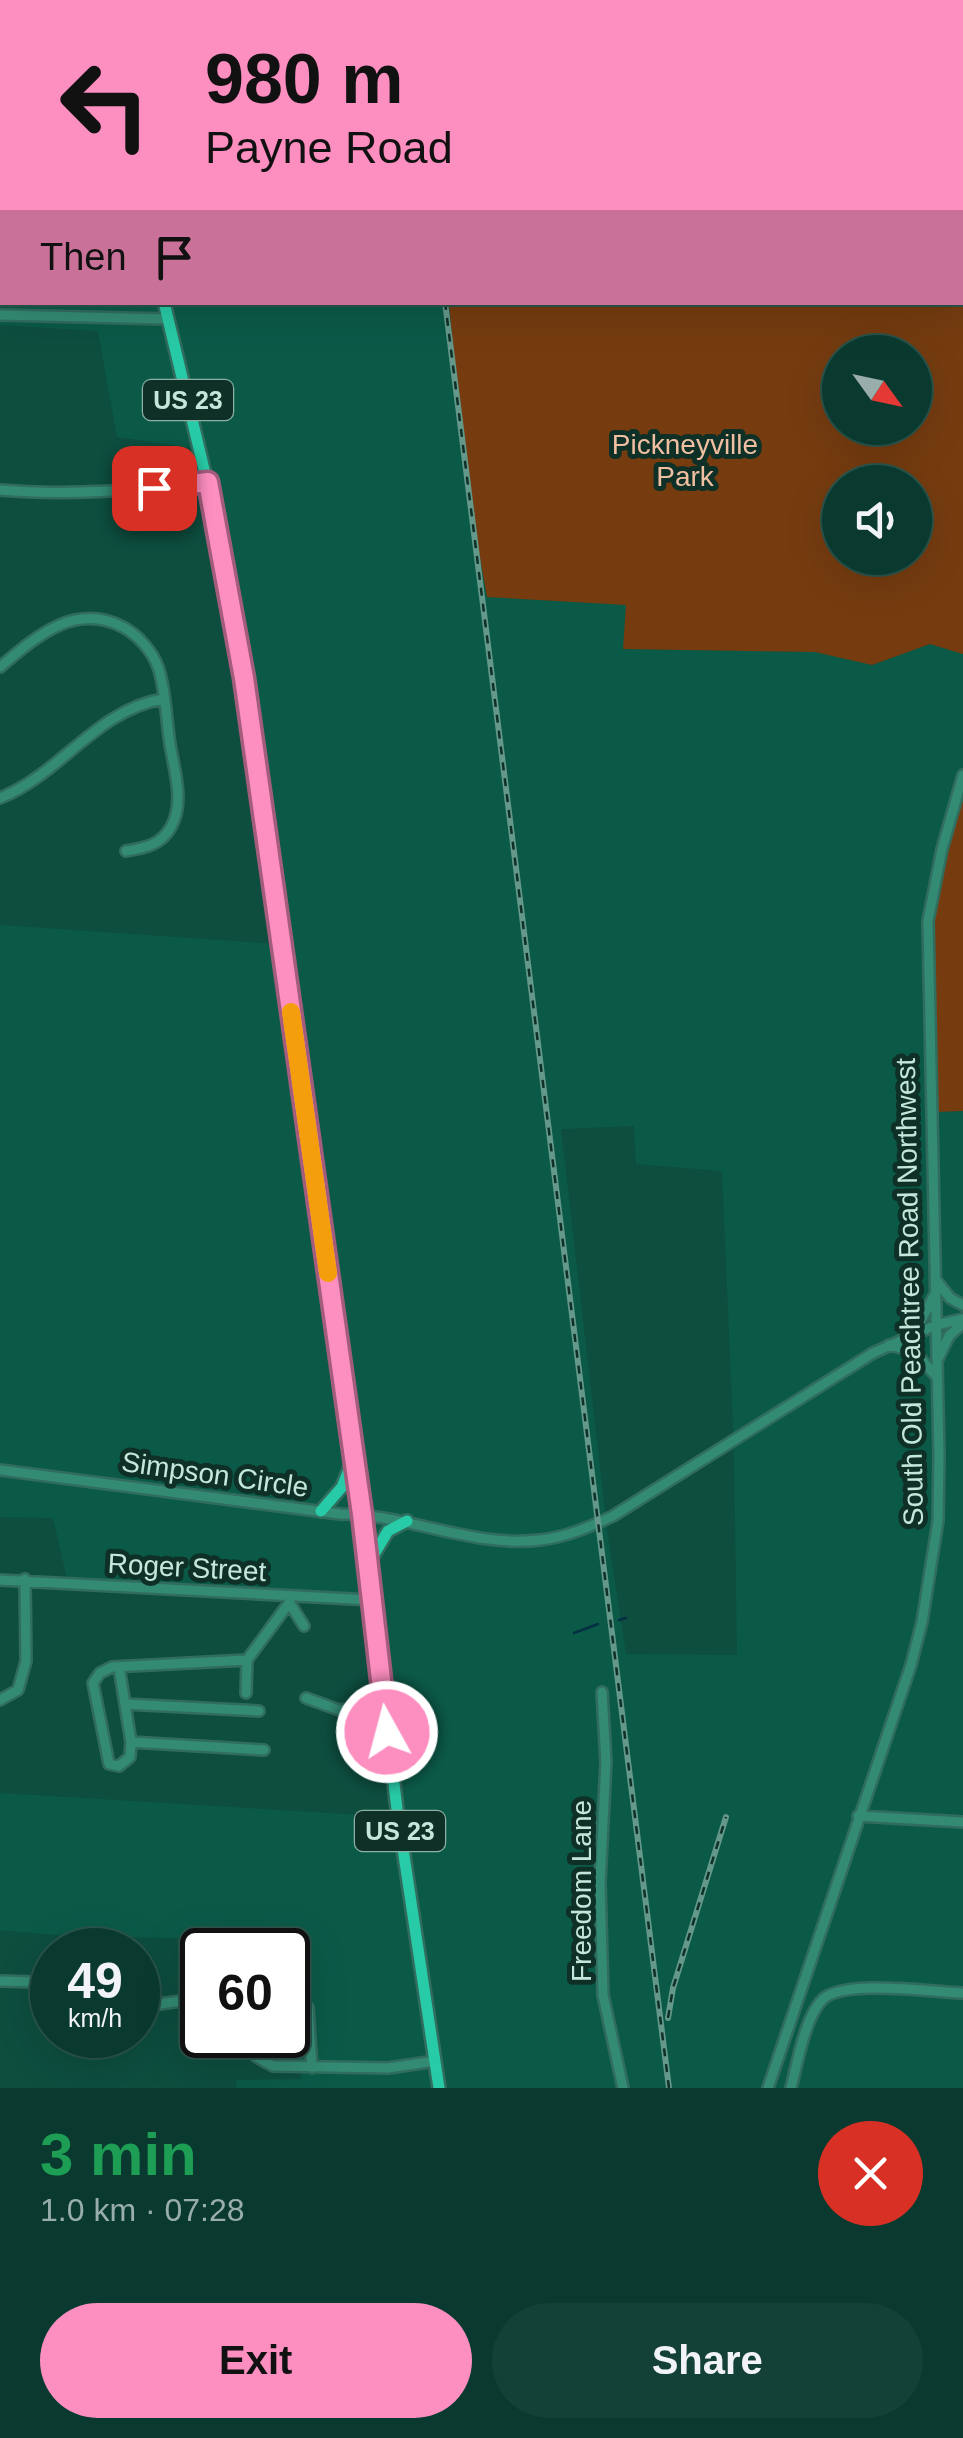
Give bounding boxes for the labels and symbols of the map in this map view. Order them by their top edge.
north arrow [822,335,932,445]
road number: US 23 [143,380,233,420]
park label: Pickneyville Park [612,429,758,492]
pin [112,446,197,531]
street label: South Old Peachtree Road Northwest [890,1057,929,1526]
street label: Simpson Circle [120,1446,310,1503]
street label: Roger Street [107,1548,267,1587]
position arrow [335,1680,439,1784]
street label: Freedom Lane [566,1800,597,1982]
road number: US 23 [355,1811,445,1851]
speed limit sign: 60 [180,1928,310,2058]

